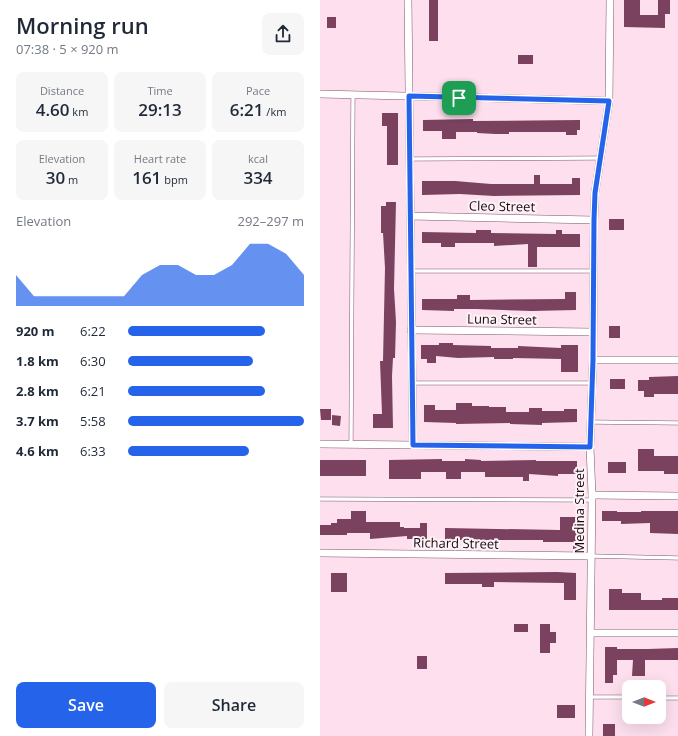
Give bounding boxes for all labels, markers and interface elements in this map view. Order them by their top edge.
text: Morning run [16,10,149,40]
button: share [262,13,304,55]
text: 07:38 · 5 × 920 m [16,40,119,58]
pin [442,81,476,115]
text: Distance [40,83,84,98]
text: Time [147,83,173,98]
text: Pace [246,83,270,98]
icon: arrive [448,87,470,109]
text: 4.60 [36,98,70,121]
text: 29:13 [138,98,182,121]
text: 6:21 [230,98,263,121]
text: km [70,104,88,119]
text: /km [263,104,286,119]
text: Elevation [39,151,85,166]
text: Heart rate [134,151,186,166]
text: kcal [248,151,268,166]
text: 30 [46,166,65,189]
text: 161 [132,166,161,189]
text: 334 [243,166,273,189]
text: m [65,172,78,187]
text: bpm [161,172,188,187]
street label: Cleo Street [469,196,536,216]
text: Elevation [16,212,71,230]
text: 292–297 m [237,212,304,230]
street label: Luna Street [467,309,537,329]
text: 920 m [16,322,54,340]
text: 6:22 [80,322,106,340]
text: 1.8 km [16,352,59,370]
text: 6:30 [80,352,106,370]
text: 2.8 km [16,382,59,400]
text: 6:21 [80,382,106,400]
text: 3.7 km [16,412,59,430]
text: 5:58 [80,412,106,430]
text: 4.6 km [16,442,59,460]
text: 6:33 [80,442,106,460]
street label: Medina Street [570,468,588,554]
street label: Richard Street [413,533,499,553]
north arrow [622,680,666,724]
map controls [622,680,666,724]
button: Save [16,682,156,728]
button: Share [164,682,304,728]

